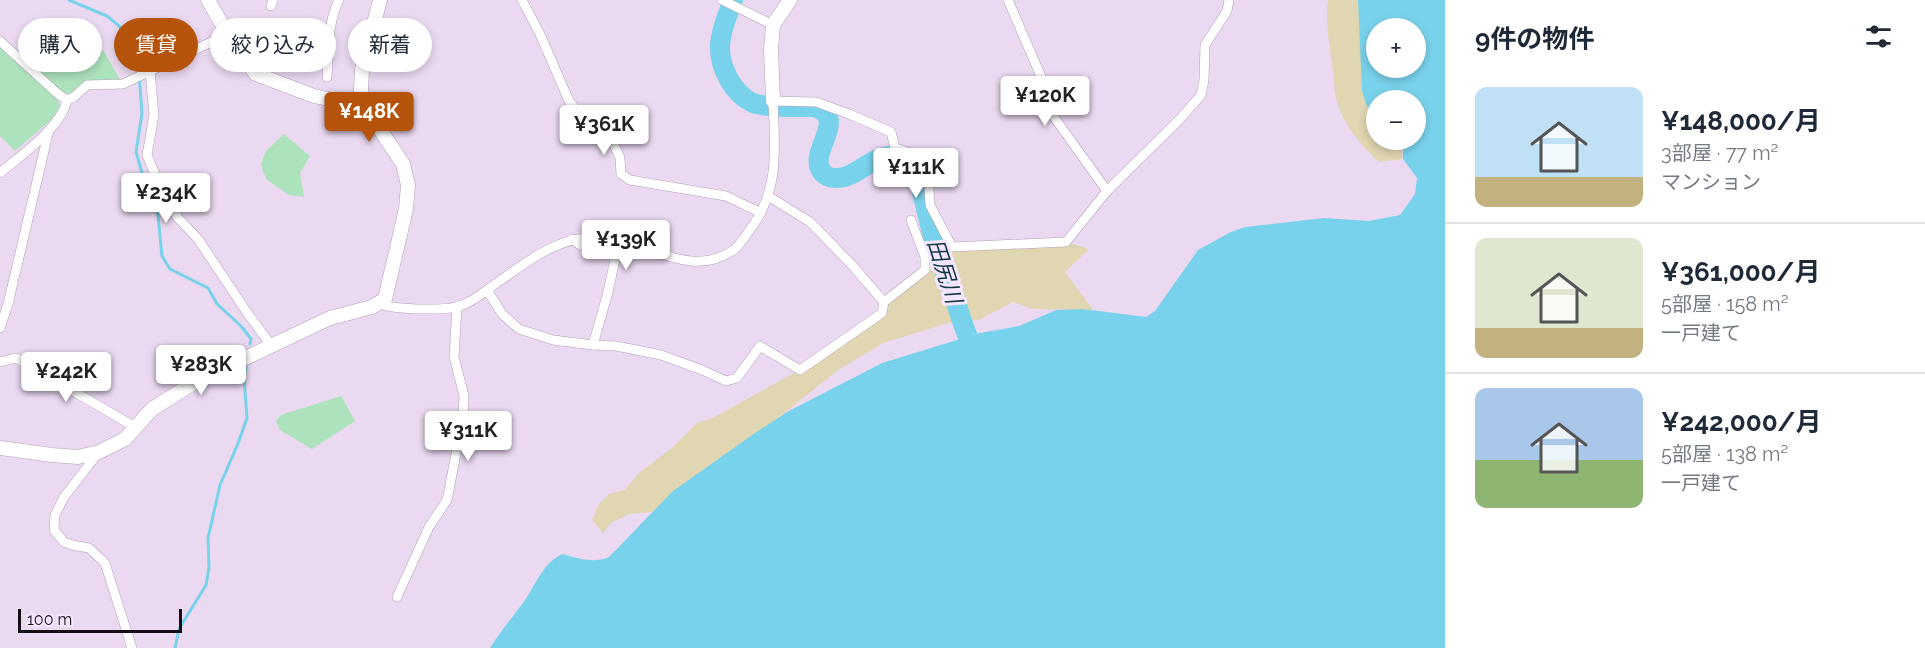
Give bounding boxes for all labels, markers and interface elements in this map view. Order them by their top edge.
chip: 購入 [18,18,102,72]
chip: 賃貸 [114,18,198,72]
chip: 絞り込み [210,18,336,72]
chip: 新着 [348,18,432,72]
map controls [1366,18,1426,150]
button: + [1366,18,1426,78]
icon: filters [1862,20,1895,53]
text: 9件の物件 [1475,24,1594,54]
pin: ¥120K [1003,76,1087,127]
text: ¥120K [1014,83,1076,107]
button: − [1366,90,1426,150]
pin: ¥148K [327,92,411,143]
text: ¥148K [339,99,400,123]
pin: ¥361K [562,105,646,156]
text: ¥148,000/月 [1661,106,1821,136]
icon: home [1523,111,1595,183]
text: ¥361K [574,112,634,136]
text: 3部屋 · 77 m² [1661,141,1778,165]
pin: ¥111K [874,148,958,199]
text: ¥111K [887,155,945,179]
text: マンション [1661,170,1761,194]
pin: ¥234K [124,173,208,224]
text: ¥234K [135,180,197,204]
pin: ¥139K [584,220,668,271]
text: ¥139K [596,227,656,251]
water label: 田尻川 [922,236,968,308]
text: ¥361,000/月 [1661,257,1820,287]
icon: home [1523,262,1595,334]
text: 5部屋 · 158 m² [1661,292,1788,316]
text: 一戸建て [1661,321,1741,345]
pin: ¥283K [159,345,243,396]
pin: ¥242K [24,352,108,403]
text: ¥283K [170,352,232,376]
text: ¥242K [35,359,97,383]
text: ¥242,000/月 [1661,407,1821,437]
pin: ¥311K [426,411,510,462]
icon: home [1523,412,1595,484]
text: ¥311K [439,418,497,442]
text: 5部屋 · 138 m² [1661,442,1788,466]
text: 一戸建て [1661,471,1741,495]
scale bar [18,606,182,634]
text: 100 m [27,610,72,629]

